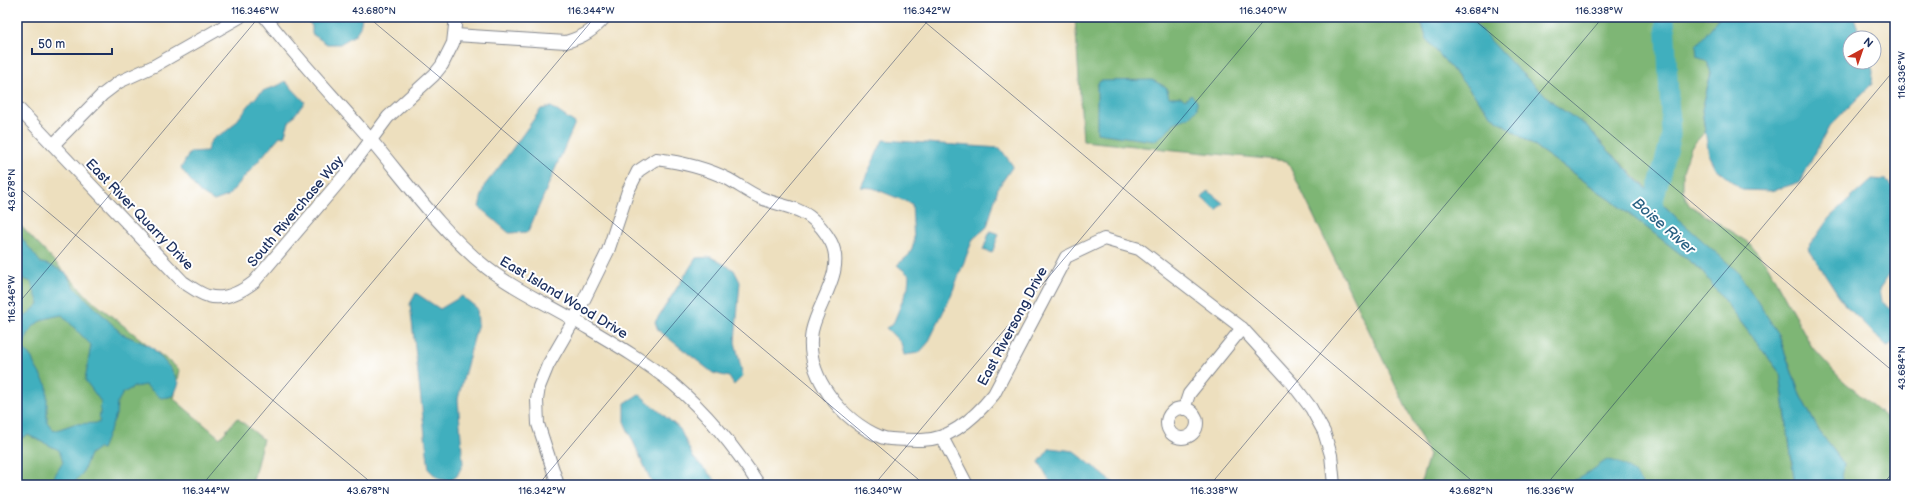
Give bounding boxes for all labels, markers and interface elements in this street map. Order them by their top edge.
text: 116.346°W [231,5,279,17]
text: 43.680°N [352,5,396,17]
text: 116.344°W [567,5,615,17]
text: 116.342°W [903,5,951,17]
text: 116.340°W [1239,5,1287,17]
text: 43.684°N [1455,5,1499,17]
text: 116.338°W [1575,5,1623,17]
scale bar [32,30,112,56]
north arrow [1842,30,1882,70]
text: N [1861,35,1875,50]
text: 50 m [38,37,65,52]
text: 116.336°W [1896,51,1908,99]
street label: South Riverchase Way [244,152,347,270]
street label: East River Quarry Drive [82,155,197,274]
text: 43.678°N [6,168,18,212]
water label: Boise River [1628,194,1700,260]
street label: East Island Wood Drive [497,253,631,342]
street label: East Riversong Drive [974,264,1051,389]
text: 116.346°W [6,275,18,323]
text: 43.684°N [1896,346,1908,390]
text: 116.344°W [182,485,230,497]
text: 43.678°N [346,485,390,497]
text: 116.342°W [518,485,566,497]
text: 116.340°W [854,485,902,497]
text: 116.338°W [1190,485,1238,497]
text: 43.682°N [1449,485,1493,497]
text: 116.336°W [1526,485,1574,497]

